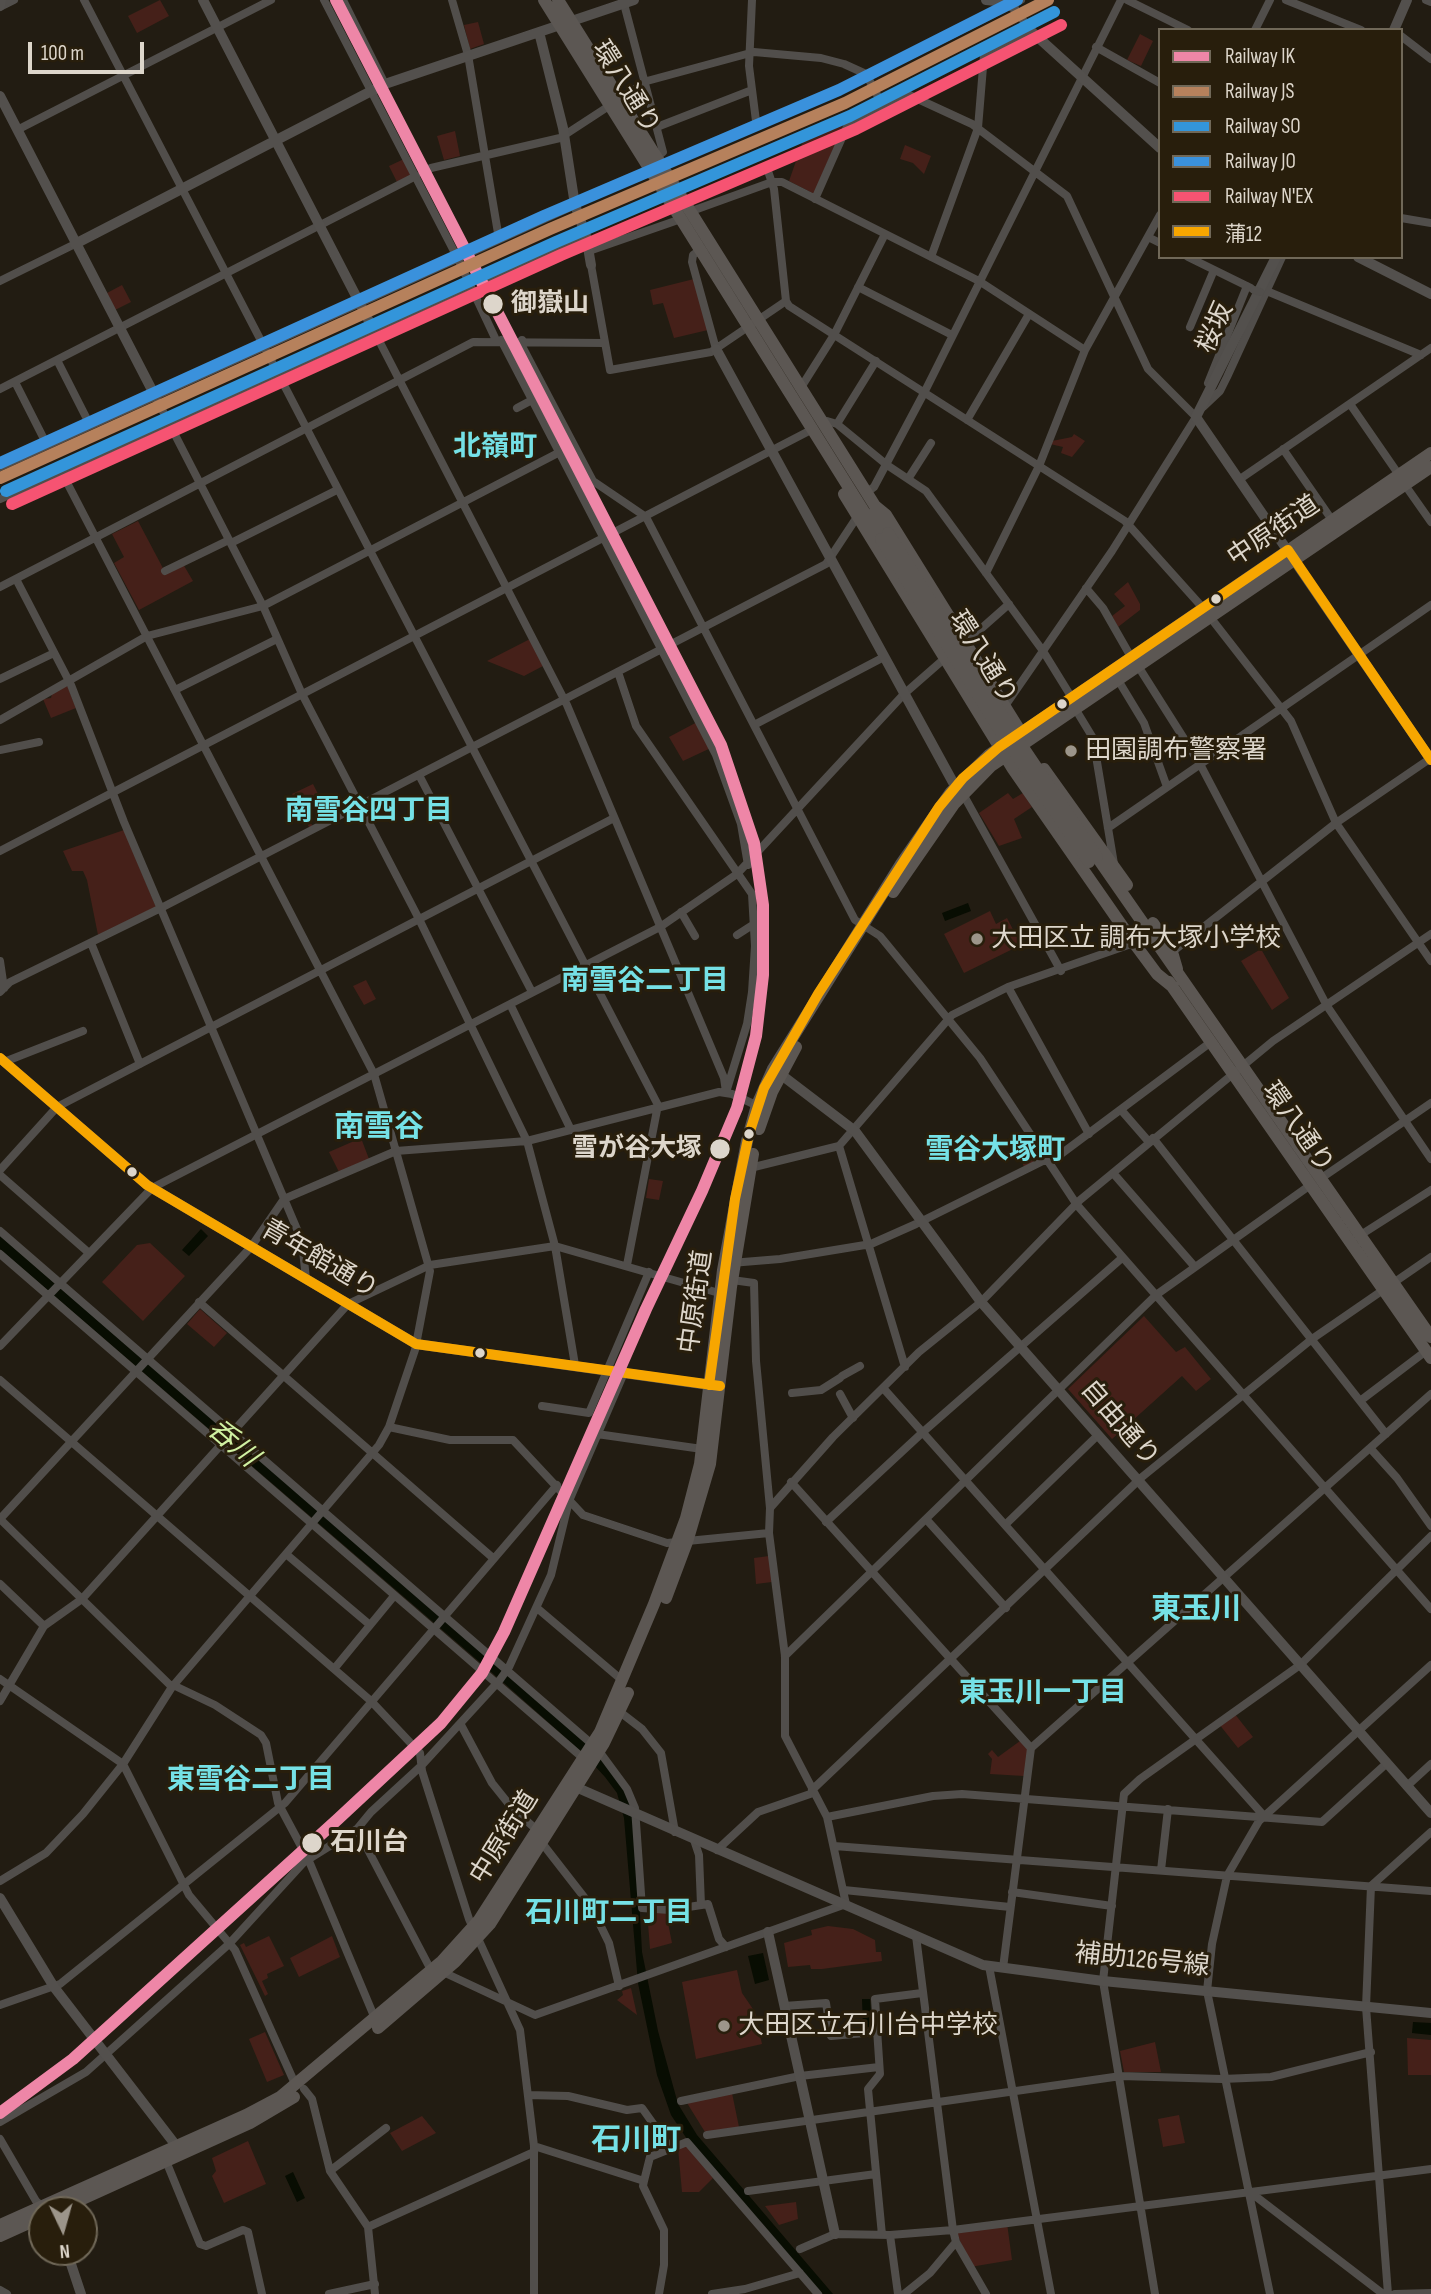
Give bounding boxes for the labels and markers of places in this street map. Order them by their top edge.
place label: 御嶽山 [511,288,589,320]
marker: 御嶽山 [481,292,505,316]
unlabelled marker [1209,592,1223,606]
unlabelled marker [1055,697,1069,711]
place label: 田園調布警察署 [1085,735,1267,767]
marker: 田園調布警察署 [1063,743,1079,759]
place label: 大田区立 調布大塚小学校 [991,923,1281,955]
marker: 大田区立 調布大塚小学校 [969,931,985,947]
unlabelled marker [742,1127,756,1141]
place label: 雪が谷大塚 [572,1133,702,1165]
marker: 雪が谷大塚 [708,1137,732,1161]
unlabelled marker [125,1165,139,1179]
unlabelled marker [473,1346,487,1360]
place label: 石川台 [330,1827,408,1859]
marker: 石川台 [300,1831,324,1855]
place label: 大田区立石川台中学校 [738,2010,998,2042]
marker: 大田区立石川台中学校 [716,2018,732,2034]

